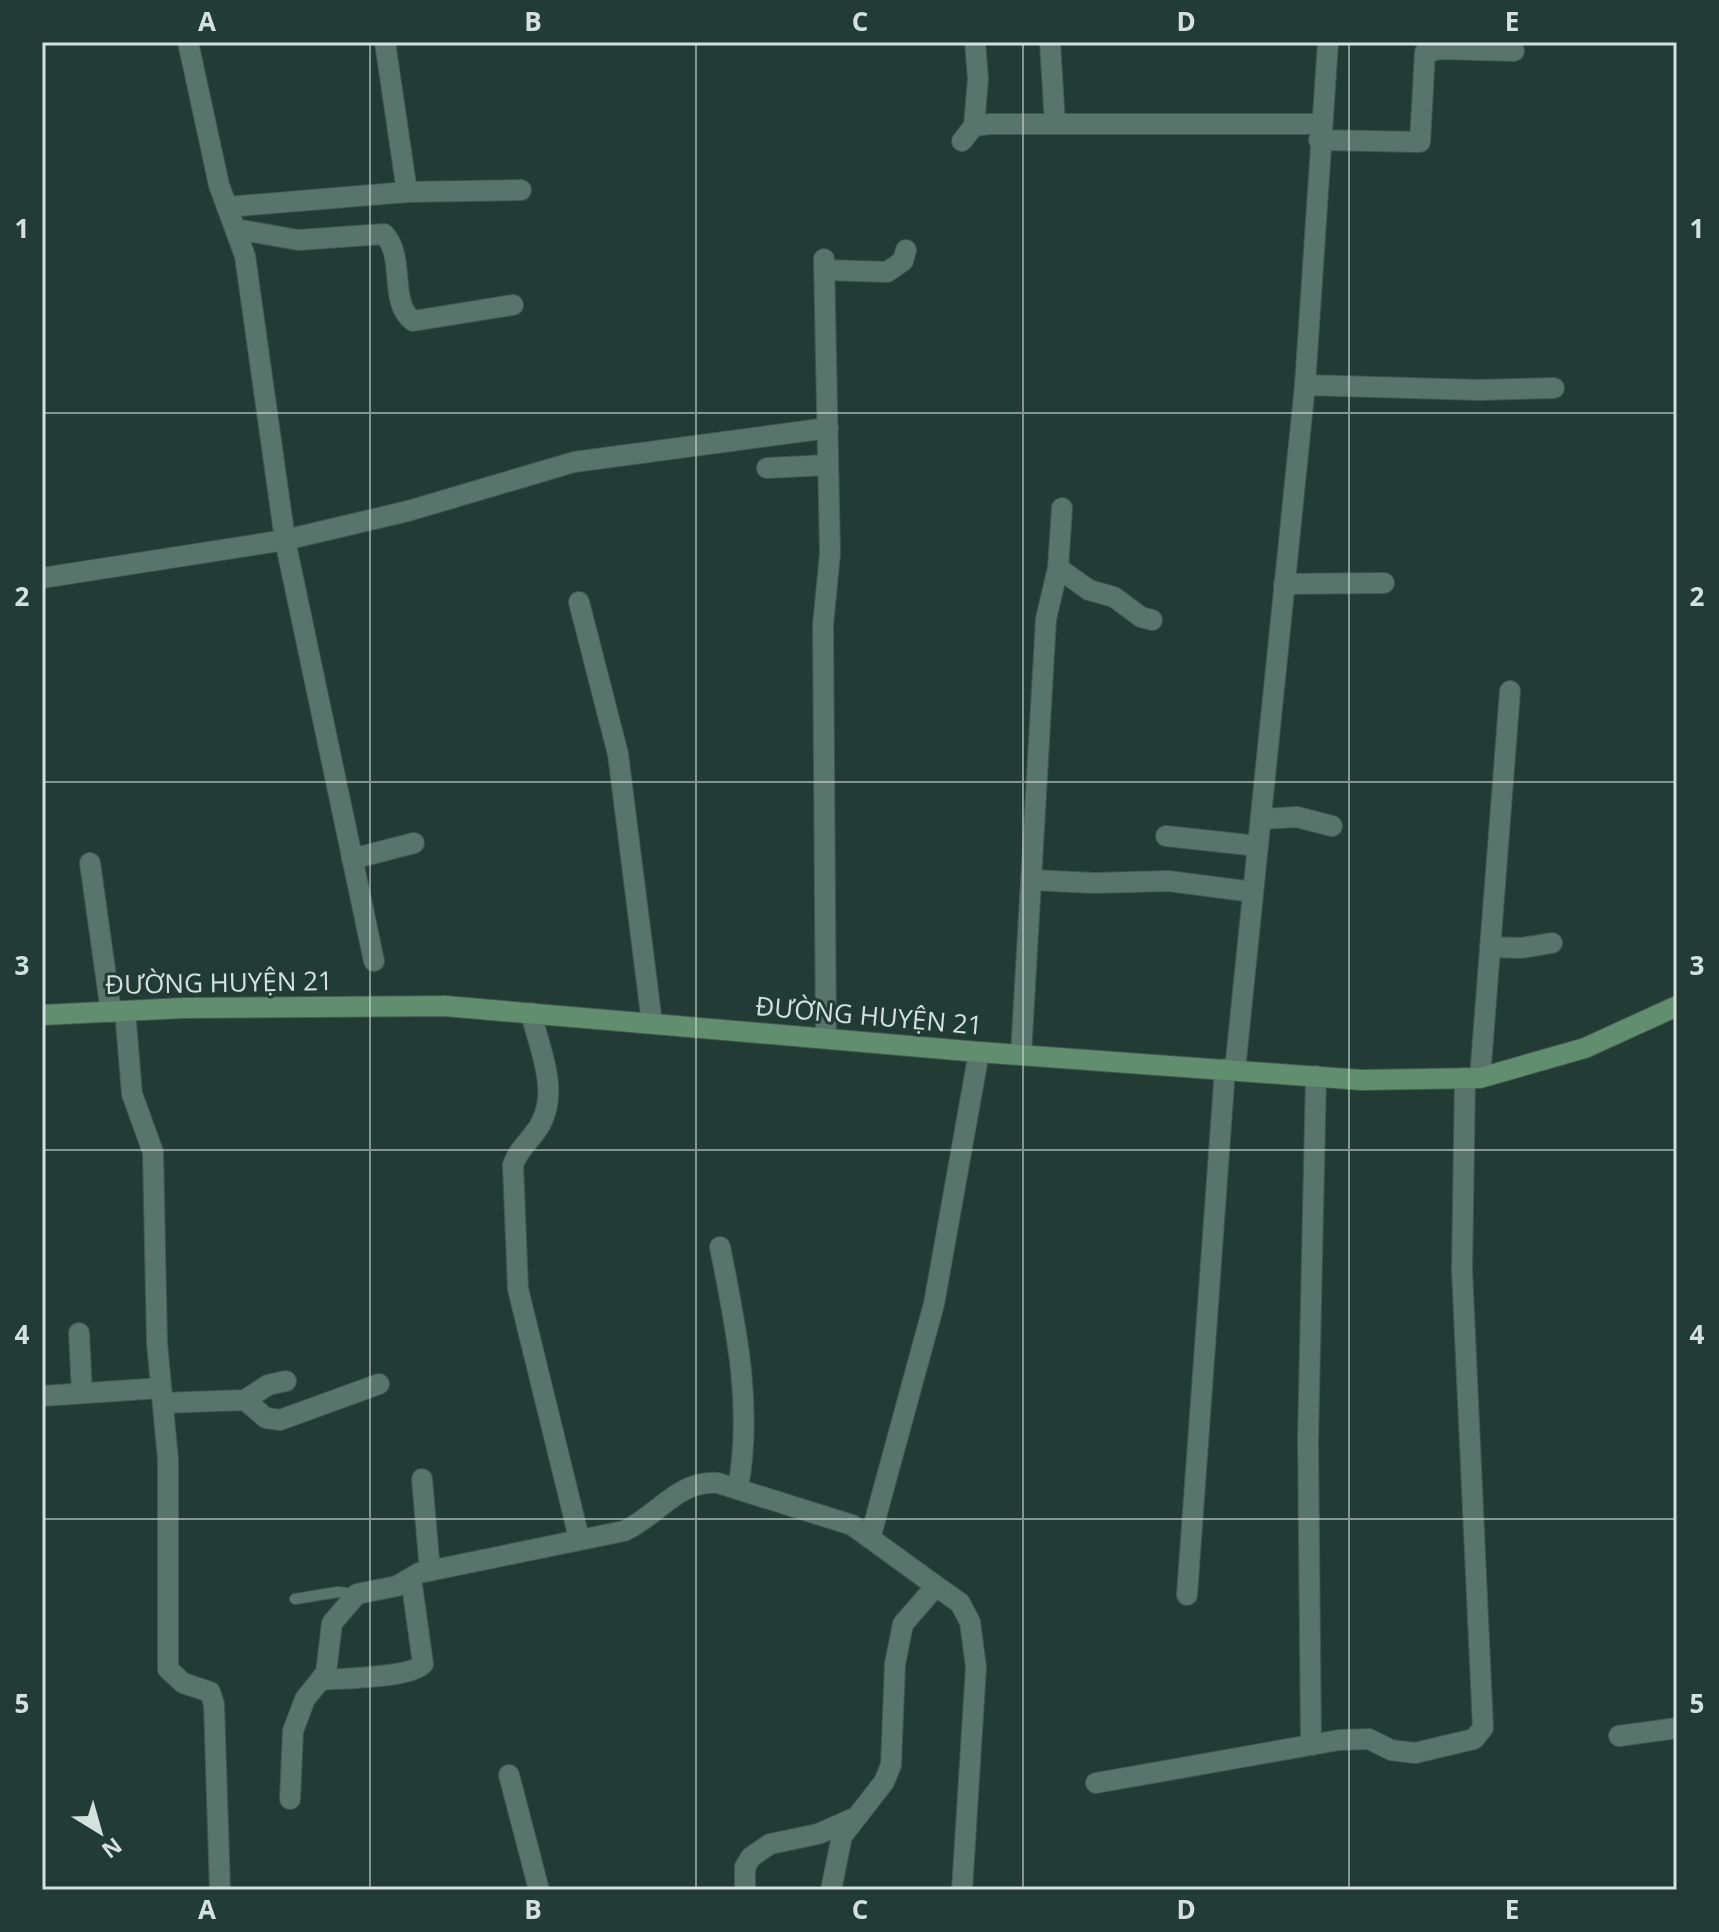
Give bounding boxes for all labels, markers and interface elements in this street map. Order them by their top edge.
text: A [198,3,216,39]
text: B [524,3,542,39]
text: C [852,3,868,39]
text: D [1176,3,1196,39]
text: E [1505,3,1519,39]
text: 1 [15,210,29,246]
text: 1 [1690,210,1704,246]
text: 2 [15,578,30,614]
text: 2 [1690,578,1705,614]
text: 3 [15,947,29,983]
text: 3 [1690,947,1704,983]
street label: ĐƯỜNG HUYỆN 21 [105,962,333,1002]
street label: ĐƯỜNG HUYỆN 21 [754,987,984,1043]
text: 4 [15,1316,30,1352]
text: 4 [1690,1316,1705,1352]
text: 5 [15,1685,29,1721]
text: 5 [1690,1685,1704,1721]
north arrow [60,1792,140,1872]
text: N [96,1831,129,1866]
text: A [198,1891,216,1927]
text: B [524,1891,542,1927]
text: C [852,1891,868,1927]
text: D [1176,1891,1196,1927]
text: E [1505,1891,1519,1927]

